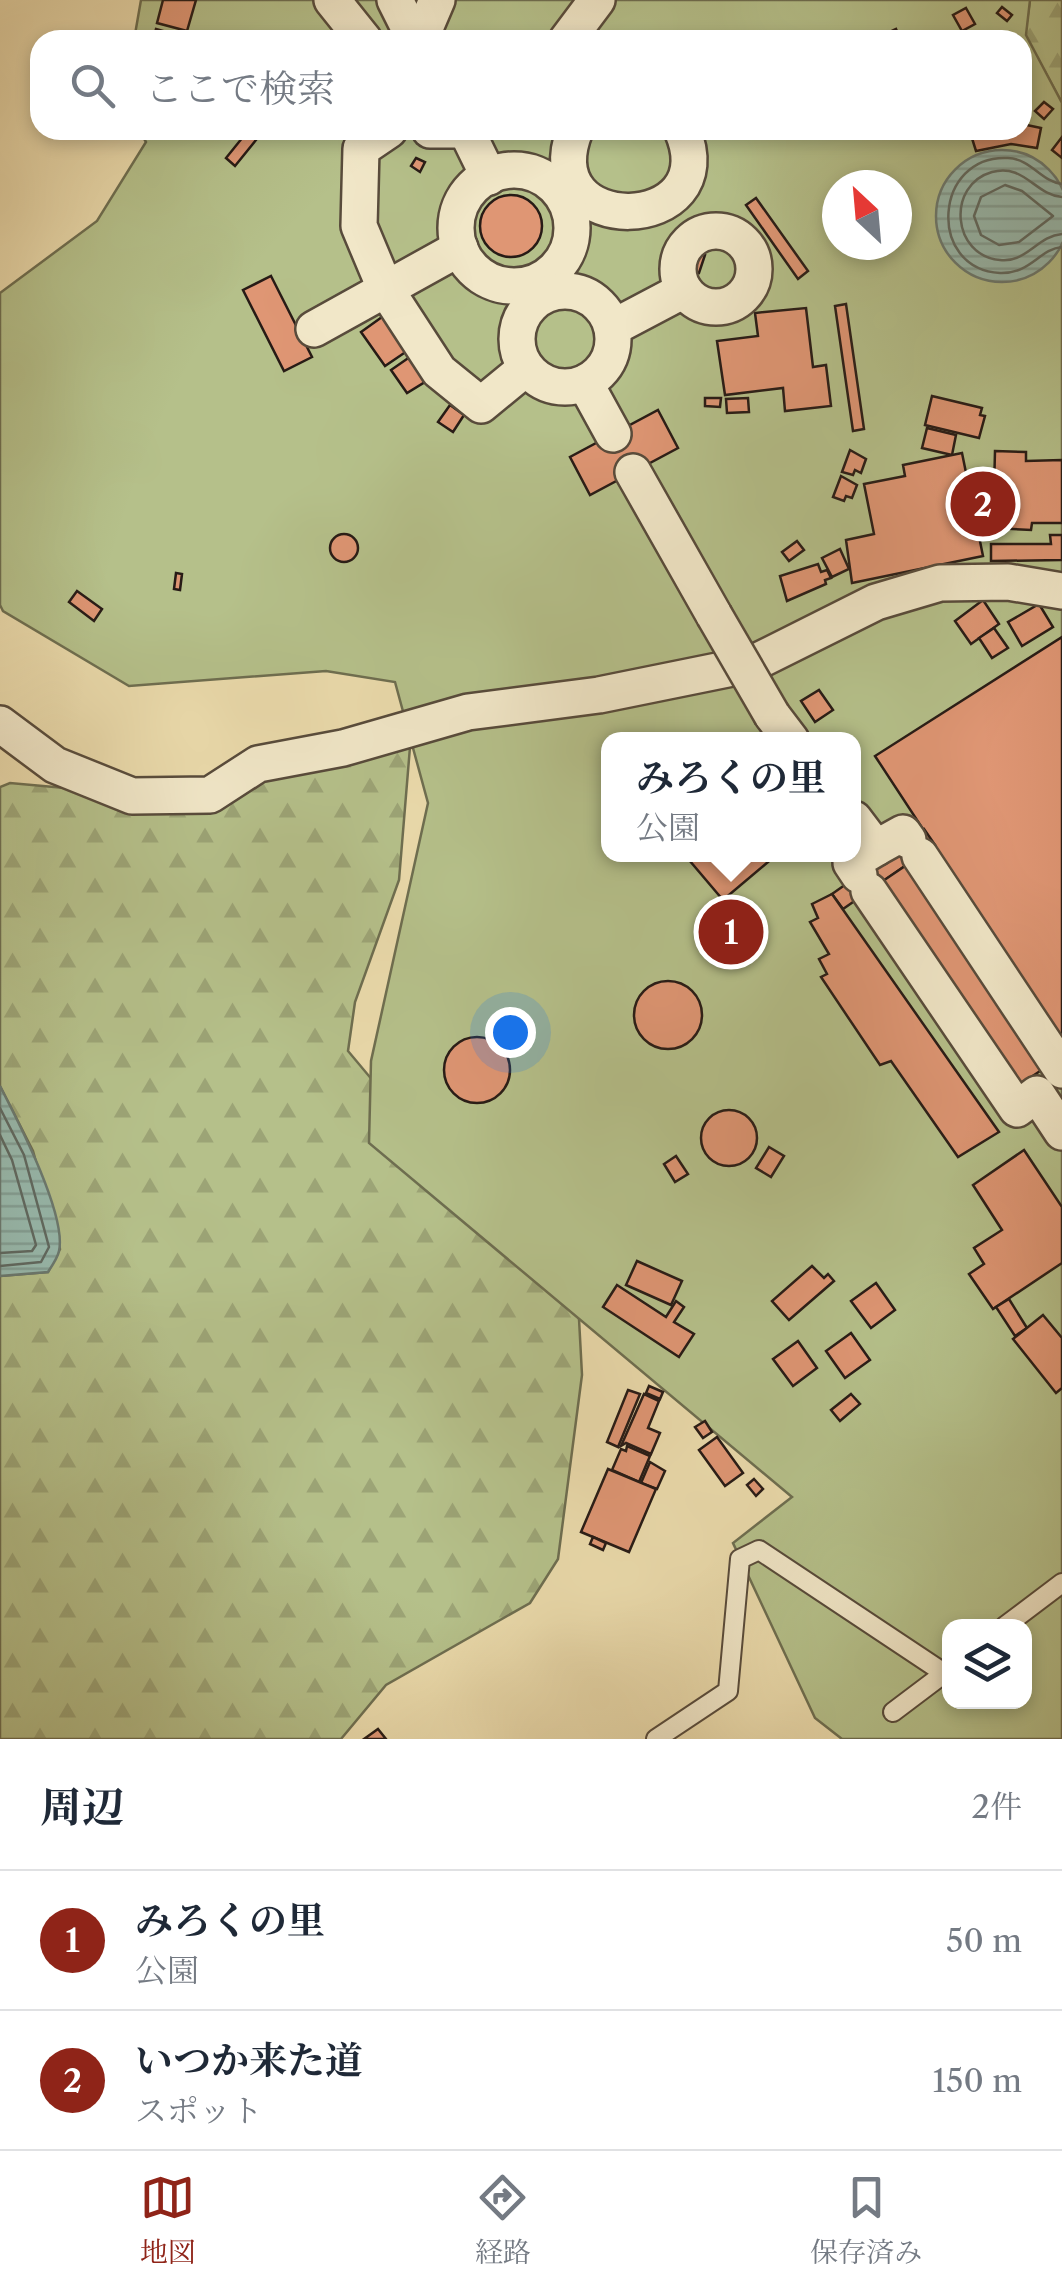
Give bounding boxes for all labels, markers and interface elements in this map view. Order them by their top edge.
search box [30,30,1032,140]
icon: search [65,58,120,113]
text: ここで検索 [145,65,335,112]
north arrow [822,170,912,260]
pin: 2 [950,466,1016,542]
popup [601,732,861,862]
text: みろくの里 [636,754,826,801]
text: 公園 [636,808,700,847]
pin: 1 [698,894,764,970]
your location [485,1007,536,1058]
map controls [942,1619,1032,1709]
button: layers [942,1619,1032,1709]
text: 周辺 [40,1781,124,1833]
text: 2件 [972,1787,1022,1826]
text: みろくの里 [135,1897,325,1944]
text: 1 [65,1921,80,1960]
text: 50 m [946,1921,1022,1960]
text: 公園 [135,1951,199,1990]
text: いつか来た道 [135,2037,363,2084]
text: 2 [63,2061,82,2100]
text: 150 m [933,2061,1022,2100]
text: スポット [135,2091,263,2130]
tab: 地図 [140,2170,196,2270]
tab: 経路 [475,2170,531,2270]
tab: 保存済み [810,2170,922,2270]

